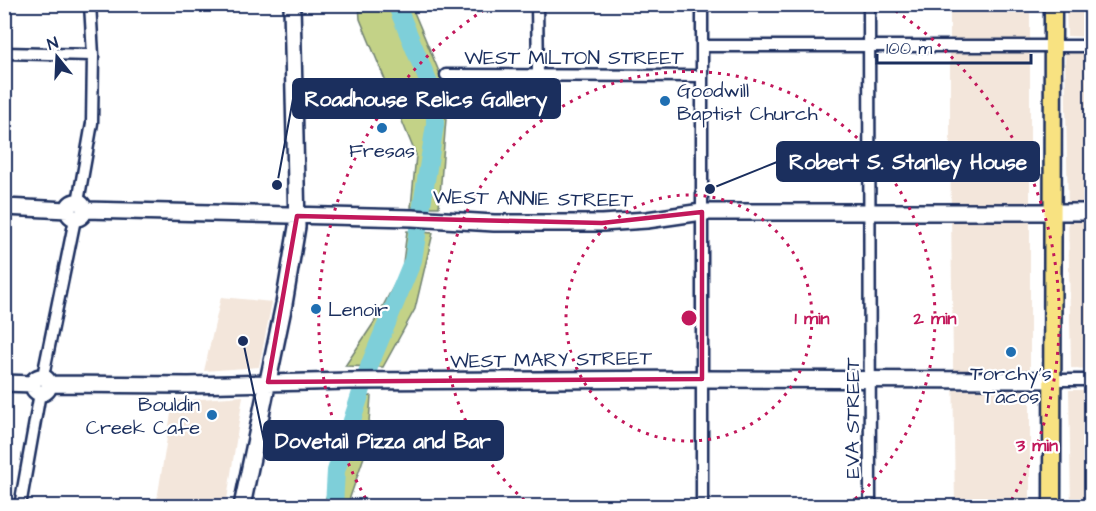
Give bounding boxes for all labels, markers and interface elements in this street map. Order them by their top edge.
north arrow [27,27,87,87]
scale bar [877,27,1032,65]
text: N [45,32,61,56]
text: 100 m [886,36,932,61]
street label: WEST MILTON STREET [464,44,684,72]
place label: Goodwill Baptist Church [677,77,818,128]
callout: Roadhouse Relics Gallery [293,79,560,118]
text: Roadhouse Relics Gallery [305,85,548,117]
marker: Goodwill Baptist Church [658,94,672,108]
marker: Fresas [375,121,389,135]
place label: Fresas [349,137,415,165]
callout: Robert S. Stanley House [777,142,1039,181]
text: Robert S. Stanley House [789,148,1028,180]
street label: WEST ANNIE STREET [433,183,634,215]
place label: Lenoir [328,296,388,324]
marker: Lenoir [309,302,323,316]
text: 1 min [794,306,830,331]
text: 2 min [912,306,957,331]
centre of rings [679,308,699,328]
street label: WEST MARY STREET [450,344,653,376]
marker: Torchy's Tacos [1004,345,1018,359]
street label: EVA STREET [839,357,867,478]
place label: Torchy's Tacos [970,360,1052,411]
place label: Bouldin Creek Cafe [86,391,200,442]
marker: Bouldin Creek Cafe [205,408,219,422]
callout: Dovetail Pizza and Bar [264,421,503,460]
text: Dovetail Pizza and Bar [275,427,491,456]
text: 3 min [1015,433,1058,458]

